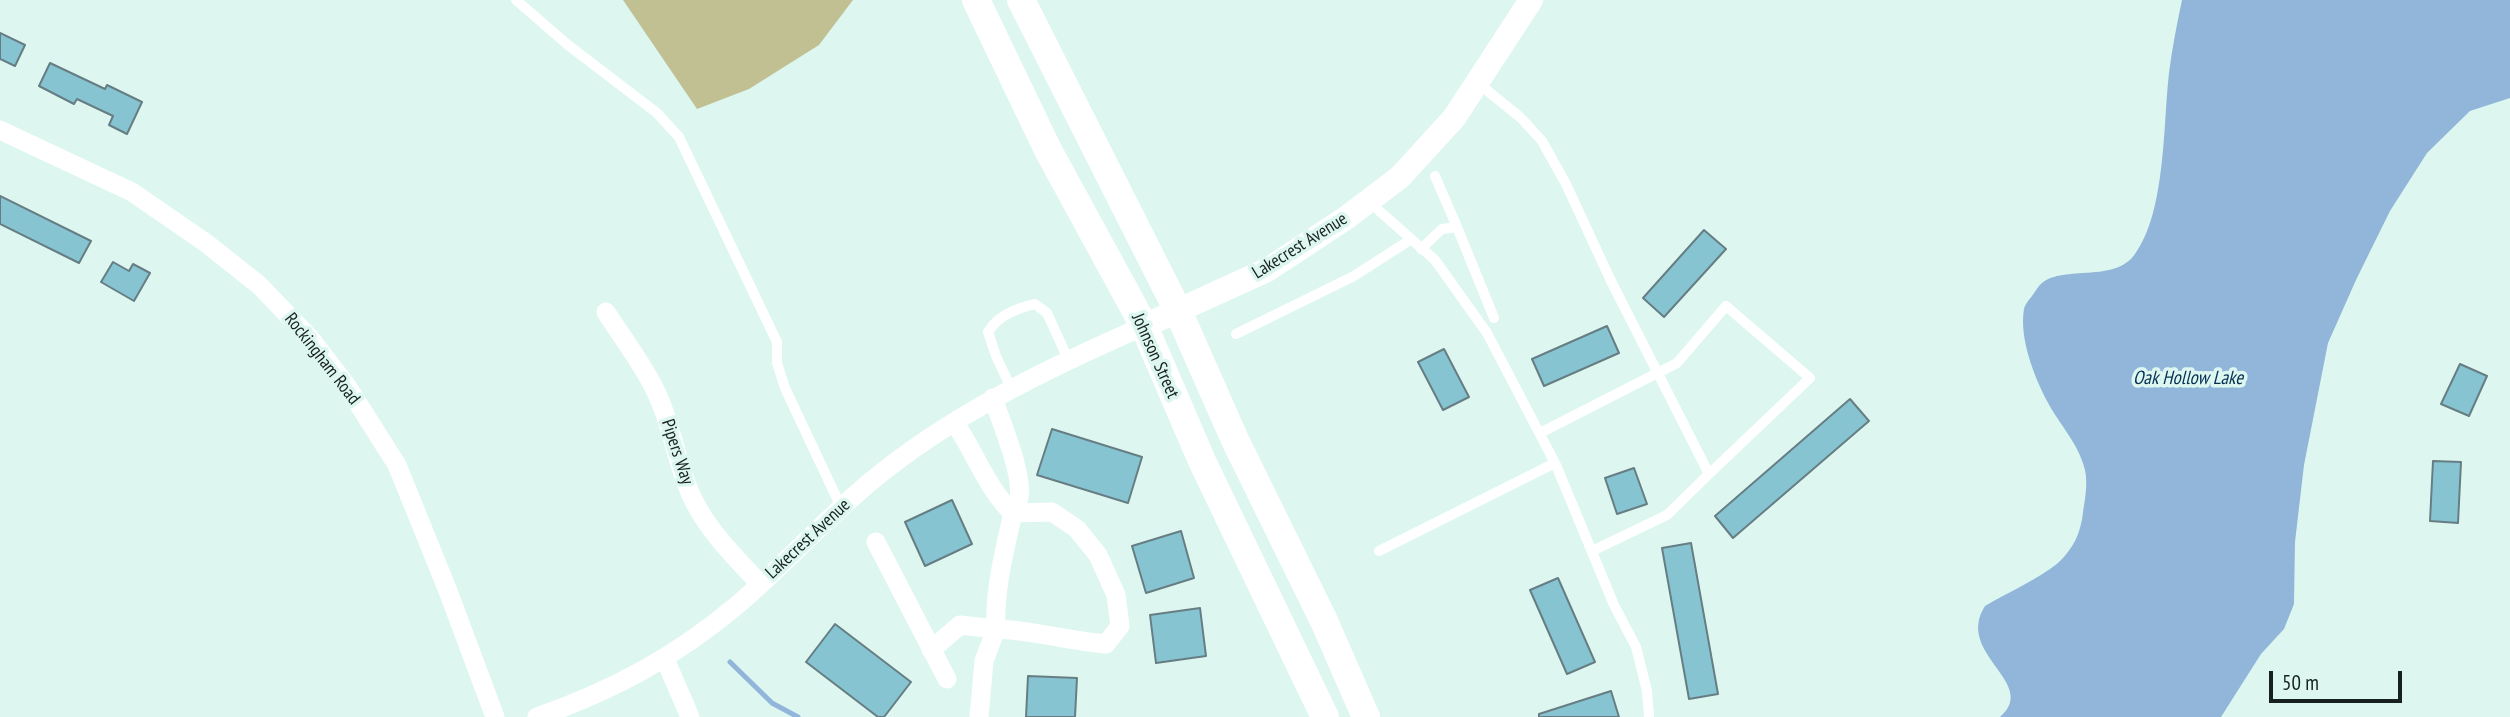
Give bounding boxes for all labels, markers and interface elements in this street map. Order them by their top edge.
street label: Lakecrest Avenue [1249,208,1351,284]
street label: Rockingham Road [280,309,364,409]
street label: Johnson Street [1127,310,1183,402]
water label: Oak Hollow Lake [2133,368,2243,390]
street label: Pipers Way [656,417,698,487]
street label: Lakecrest Avenue [761,494,855,584]
scale bar [2272,658,2405,702]
text: 50 m [2282,669,2319,696]

